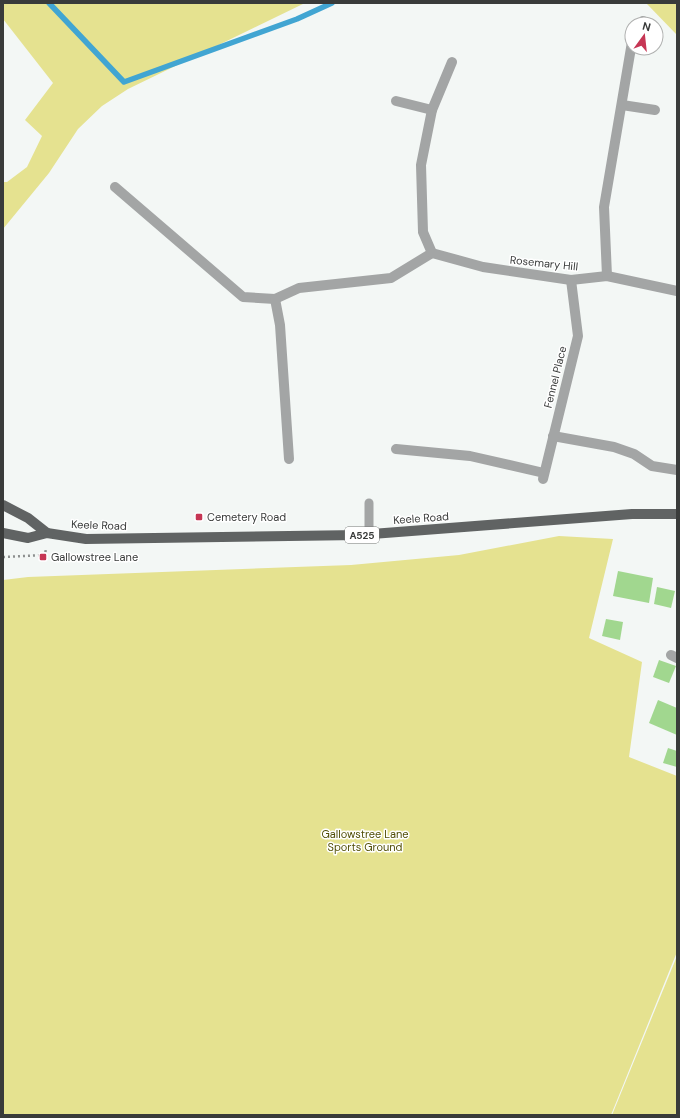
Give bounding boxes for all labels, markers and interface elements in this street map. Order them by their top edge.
north arrow [624,16,664,56]
text: N [641,19,652,34]
street label: Rosemary Hill [509,252,579,274]
street label: Fennel Place [541,344,569,410]
street label: Keele Road [393,509,449,527]
place label: Cemetery Road [207,510,286,524]
marker: Cemetery Road [194,512,204,522]
street label: Keele Road [71,517,127,533]
road number: A525 [345,527,379,543]
place label: Gallowstree Lane [51,550,138,564]
marker: Gallowstree Lane [38,552,48,562]
park label: Gallowstree Lane Sports Ground [321,827,409,854]

